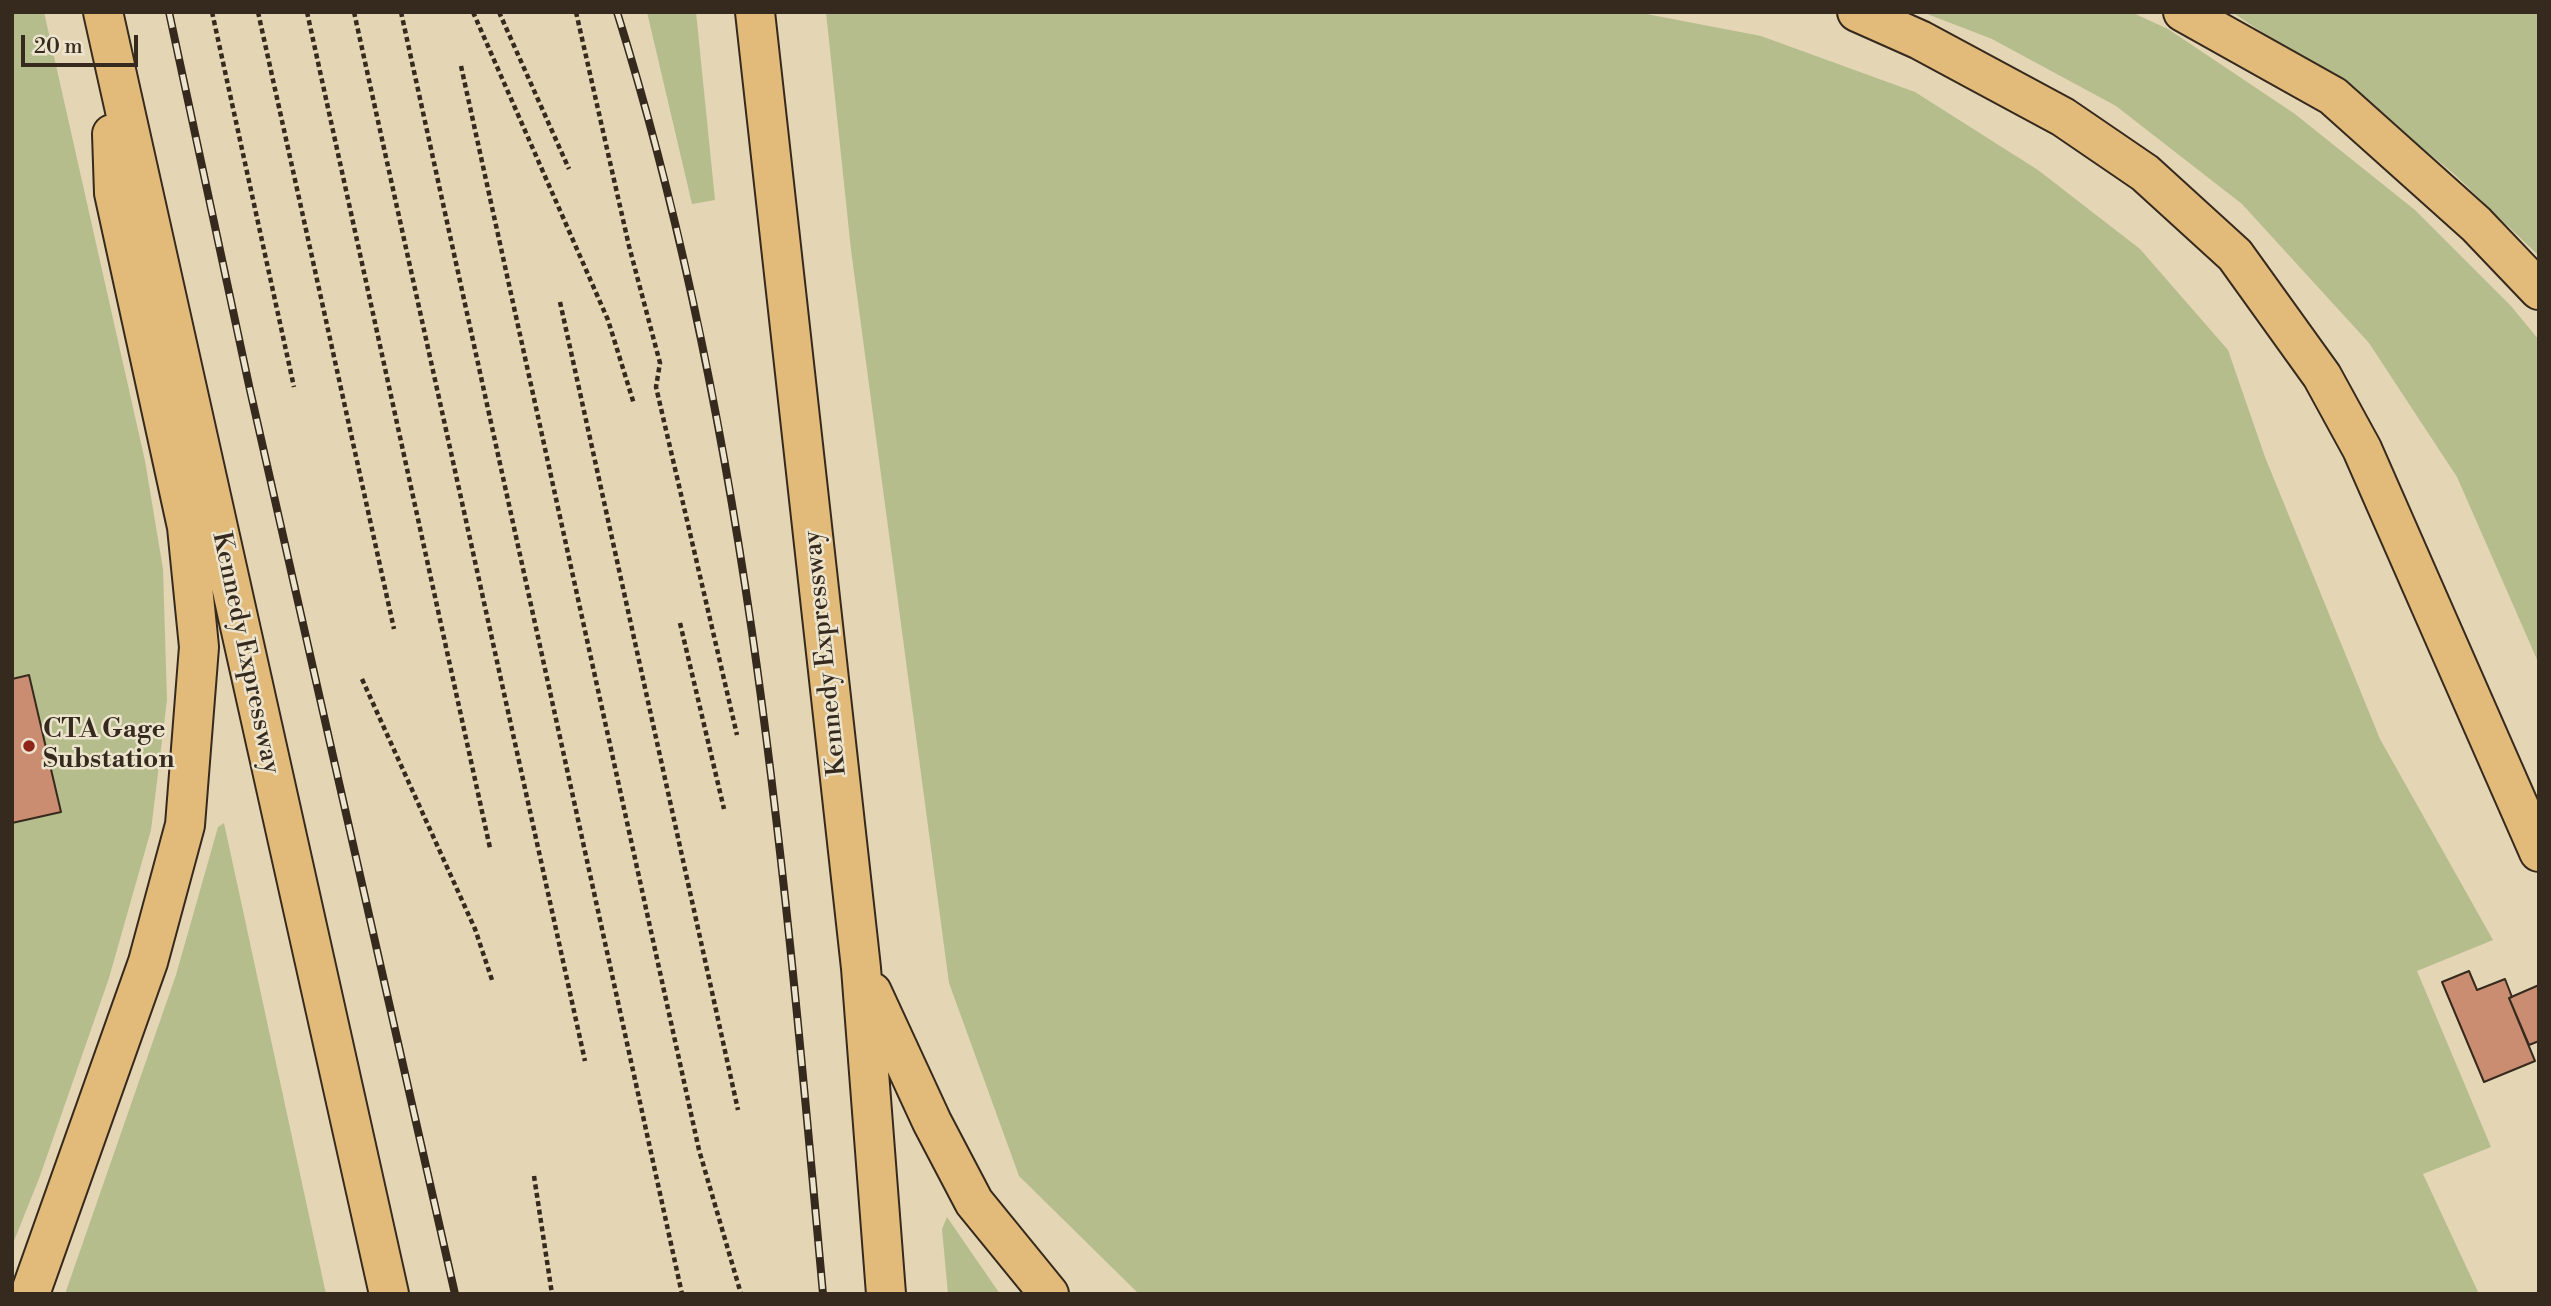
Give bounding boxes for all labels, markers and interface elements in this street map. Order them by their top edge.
scale bar [24,21,142,65]
text: 20 m [34,34,83,60]
street label: Kennedy Expressway [204,529,286,777]
street label: Kennedy Expressway [798,529,854,777]
place label: CTA Gage Substation [43,715,174,776]
marker: CTA Gage Substation [21,738,37,754]

